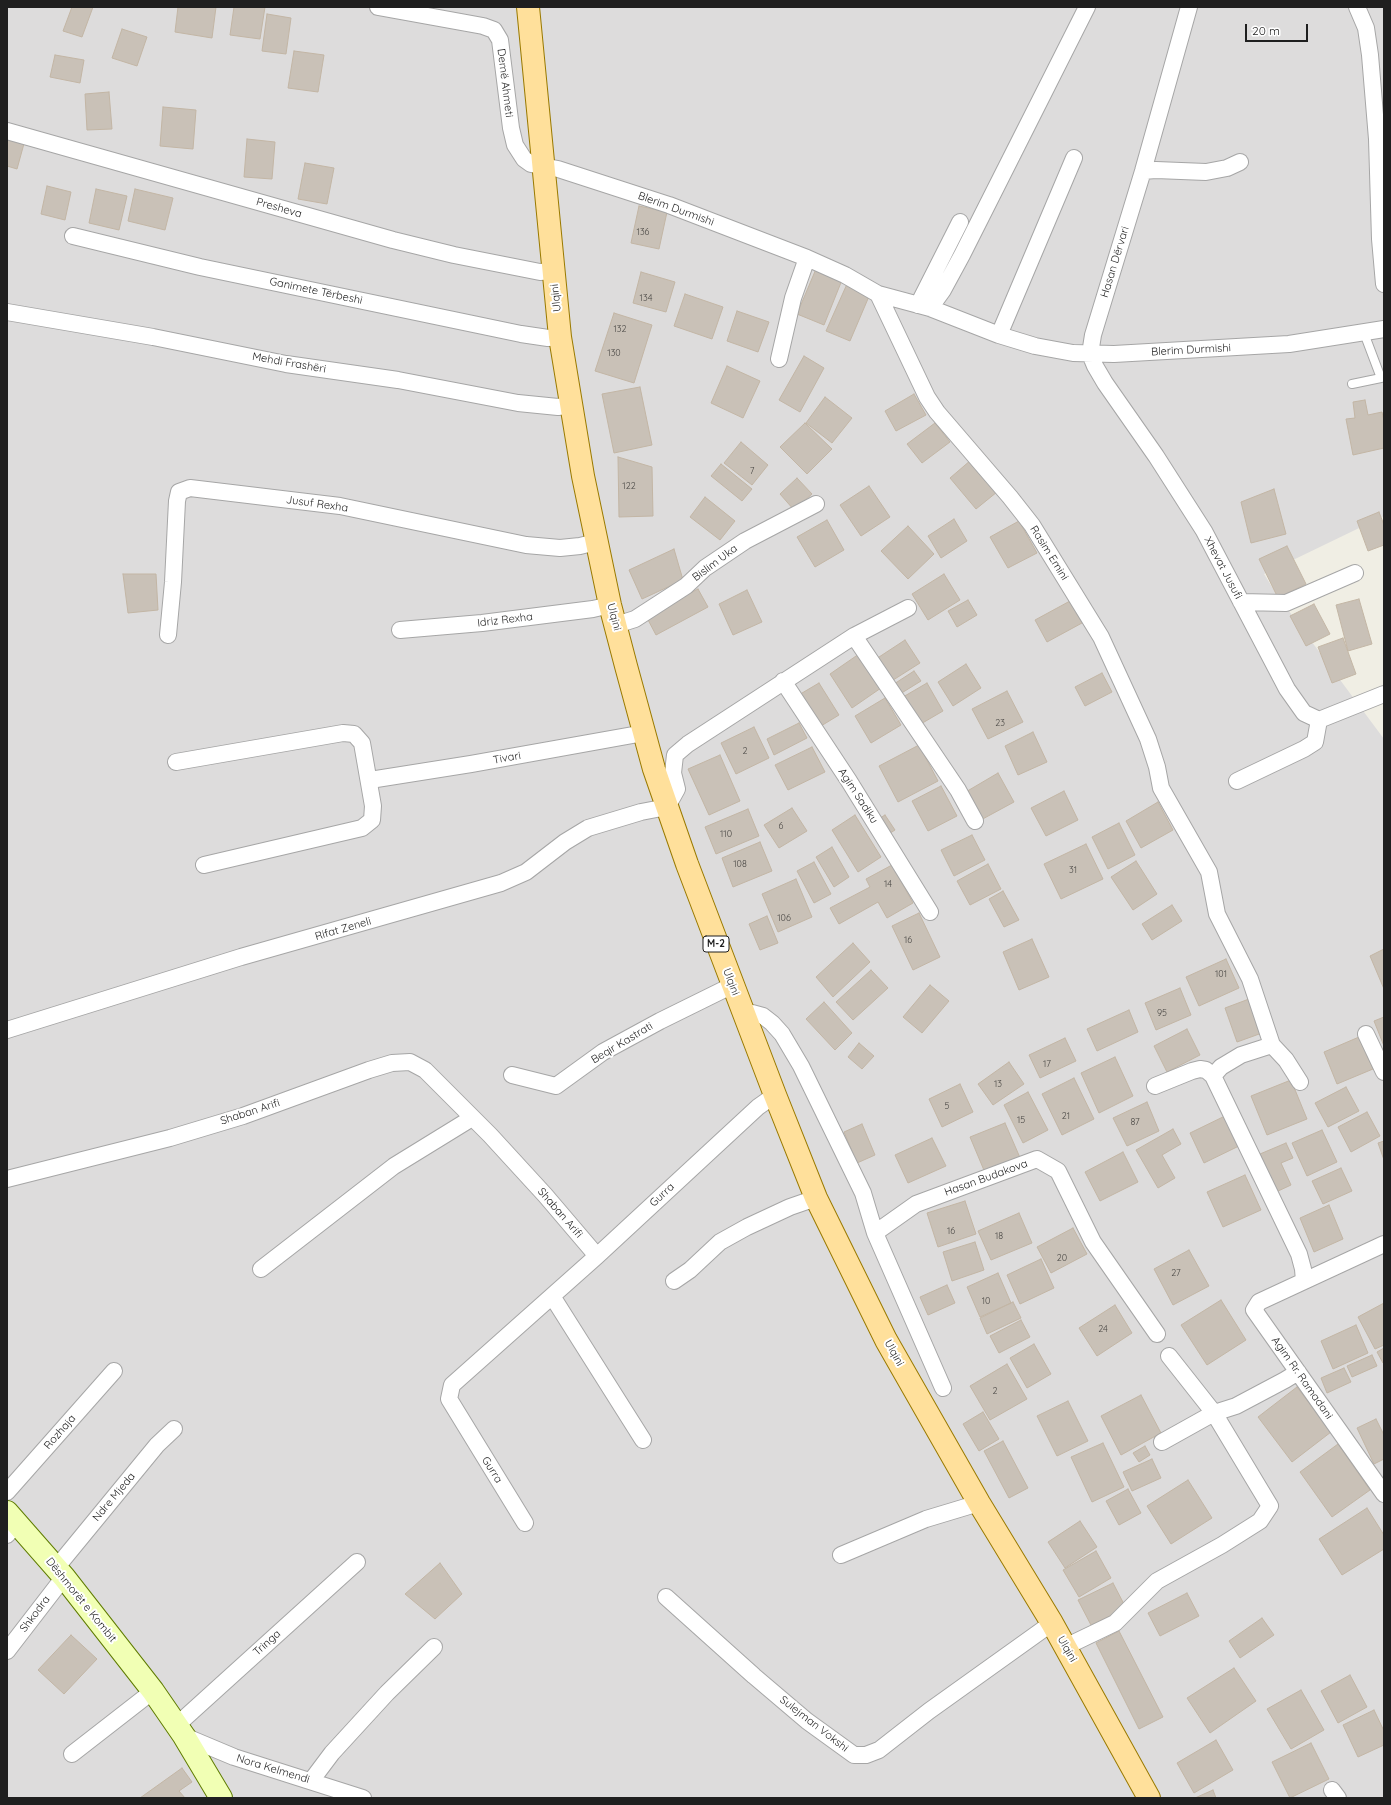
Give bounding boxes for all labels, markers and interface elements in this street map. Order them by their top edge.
scale bar [1247,16,1310,42]
text: 20 m [1252,23,1280,38]
street label: Demë Ahmeti [494,48,516,118]
street label: Blerim Durmishi [636,189,716,229]
street label: Presheva [255,195,303,221]
street label: Hasan Dërvari [1098,225,1132,299]
house number: 136 [637,227,649,237]
street label: Ganimete Tërbeshi [268,275,364,307]
street label: Ulqini [548,283,564,313]
house number: 134 [640,293,652,303]
house number: 132 [613,324,627,334]
street label: Blerim Durmishi [1151,341,1231,359]
house number: 130 [607,348,621,358]
street label: Mehdi Frashëri [251,350,327,376]
house number: 7 [750,466,754,476]
house number: 122 [622,481,636,491]
street label: Jusuf Rexha [285,493,349,515]
street label: Rasim Emini [1027,523,1071,583]
street label: Xhevat Jusufi [1201,535,1245,601]
street label: Bislim Uka [690,542,740,584]
street label: Ulqini [604,602,624,632]
street label: Idriz Rexha [476,610,534,630]
house number: 23 [995,718,1005,728]
house number: 2 [743,746,747,756]
street label: Tivari [492,749,522,767]
street label: Agim Sadiku [835,766,881,826]
house number: 6 [779,821,783,831]
house number: 110 [720,829,732,839]
house number: 108 [733,859,747,869]
house number: 31 [1069,865,1077,875]
house number: 14 [884,879,892,889]
house number: 106 [777,913,791,923]
street label: Rifat Zeneli [313,915,373,943]
house number: 16 [904,935,912,945]
road number: M-2 [703,936,729,952]
street label: Ulqini [720,967,742,997]
house number: 101 [1215,969,1227,979]
house number: 95 [1157,1008,1167,1018]
street label: Beqir Kastrati [589,1019,655,1067]
house number: 17 [1043,1059,1051,1069]
house number: 13 [994,1079,1002,1089]
street label: Shaban Arifi [219,1096,281,1128]
house number: 5 [945,1101,949,1111]
house number: 21 [1062,1111,1070,1121]
house number: 15 [1017,1115,1025,1125]
house number: 87 [1130,1117,1140,1127]
street label: Hasan Budakova [943,1157,1029,1199]
street label: Gurra [647,1180,677,1210]
street label: Shaban Arifi [535,1185,585,1241]
house number: 16 [947,1226,955,1236]
house number: 18 [995,1231,1003,1241]
house number: 20 [1057,1253,1067,1263]
house number: 27 [1171,1268,1181,1278]
house number: 10 [982,1296,990,1306]
house number: 24 [1098,1324,1108,1334]
street label: Agim Rr. Ramadani [1269,1334,1335,1422]
street label: Ulqini [881,1338,907,1368]
house number: 2 [993,1386,997,1396]
street label: Rozhaja [41,1412,79,1452]
street label: Gurra [479,1454,505,1486]
street label: Ndre Mjeda [90,1470,138,1524]
street label: Dëshmorët e Kombit [43,1555,119,1645]
street label: Shkodra [17,1593,53,1635]
street label: Tringa [251,1627,283,1659]
street label: Ulqini [1054,1634,1080,1664]
street label: Sulejman Vokshi [777,1693,851,1755]
street label: Nora Kelmendi [235,1752,311,1786]

